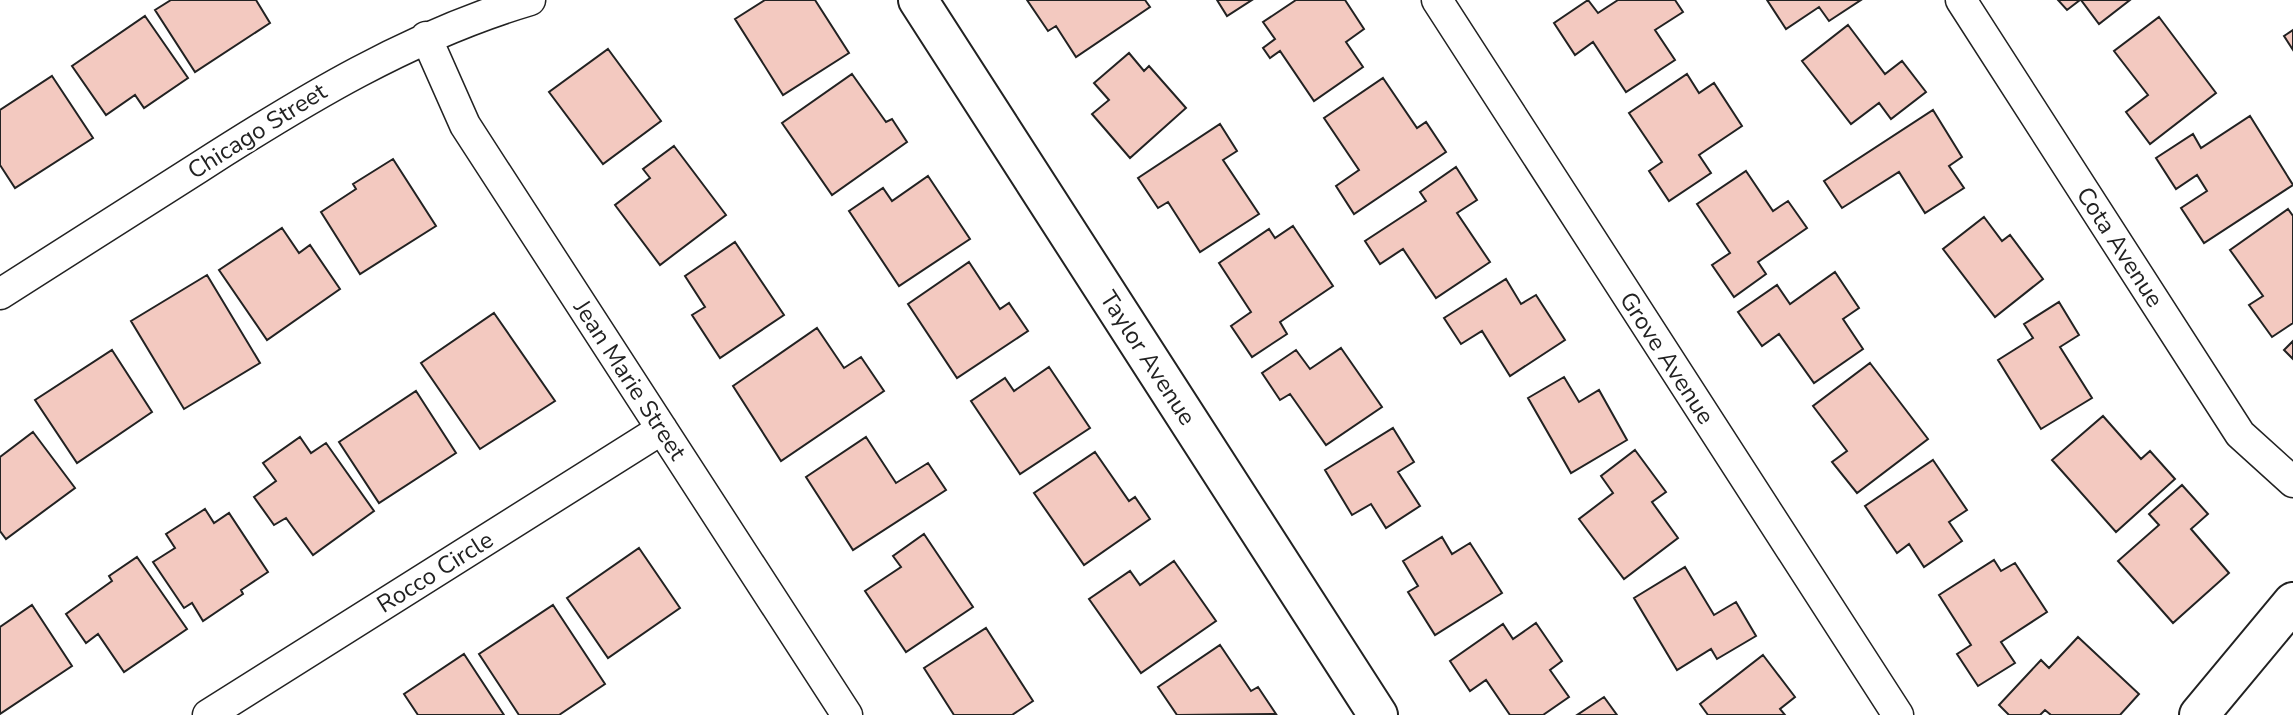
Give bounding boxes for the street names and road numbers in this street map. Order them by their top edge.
street label: Chicago Street [181,75,333,186]
street label: Cota Avenue [2069,181,2171,313]
street label: Taylor Avenue [1093,285,1203,431]
street label: Grove Avenue [1612,286,1722,430]
street label: Jean Marie Street [566,293,694,467]
street label: Rocco Circle [371,524,499,620]

